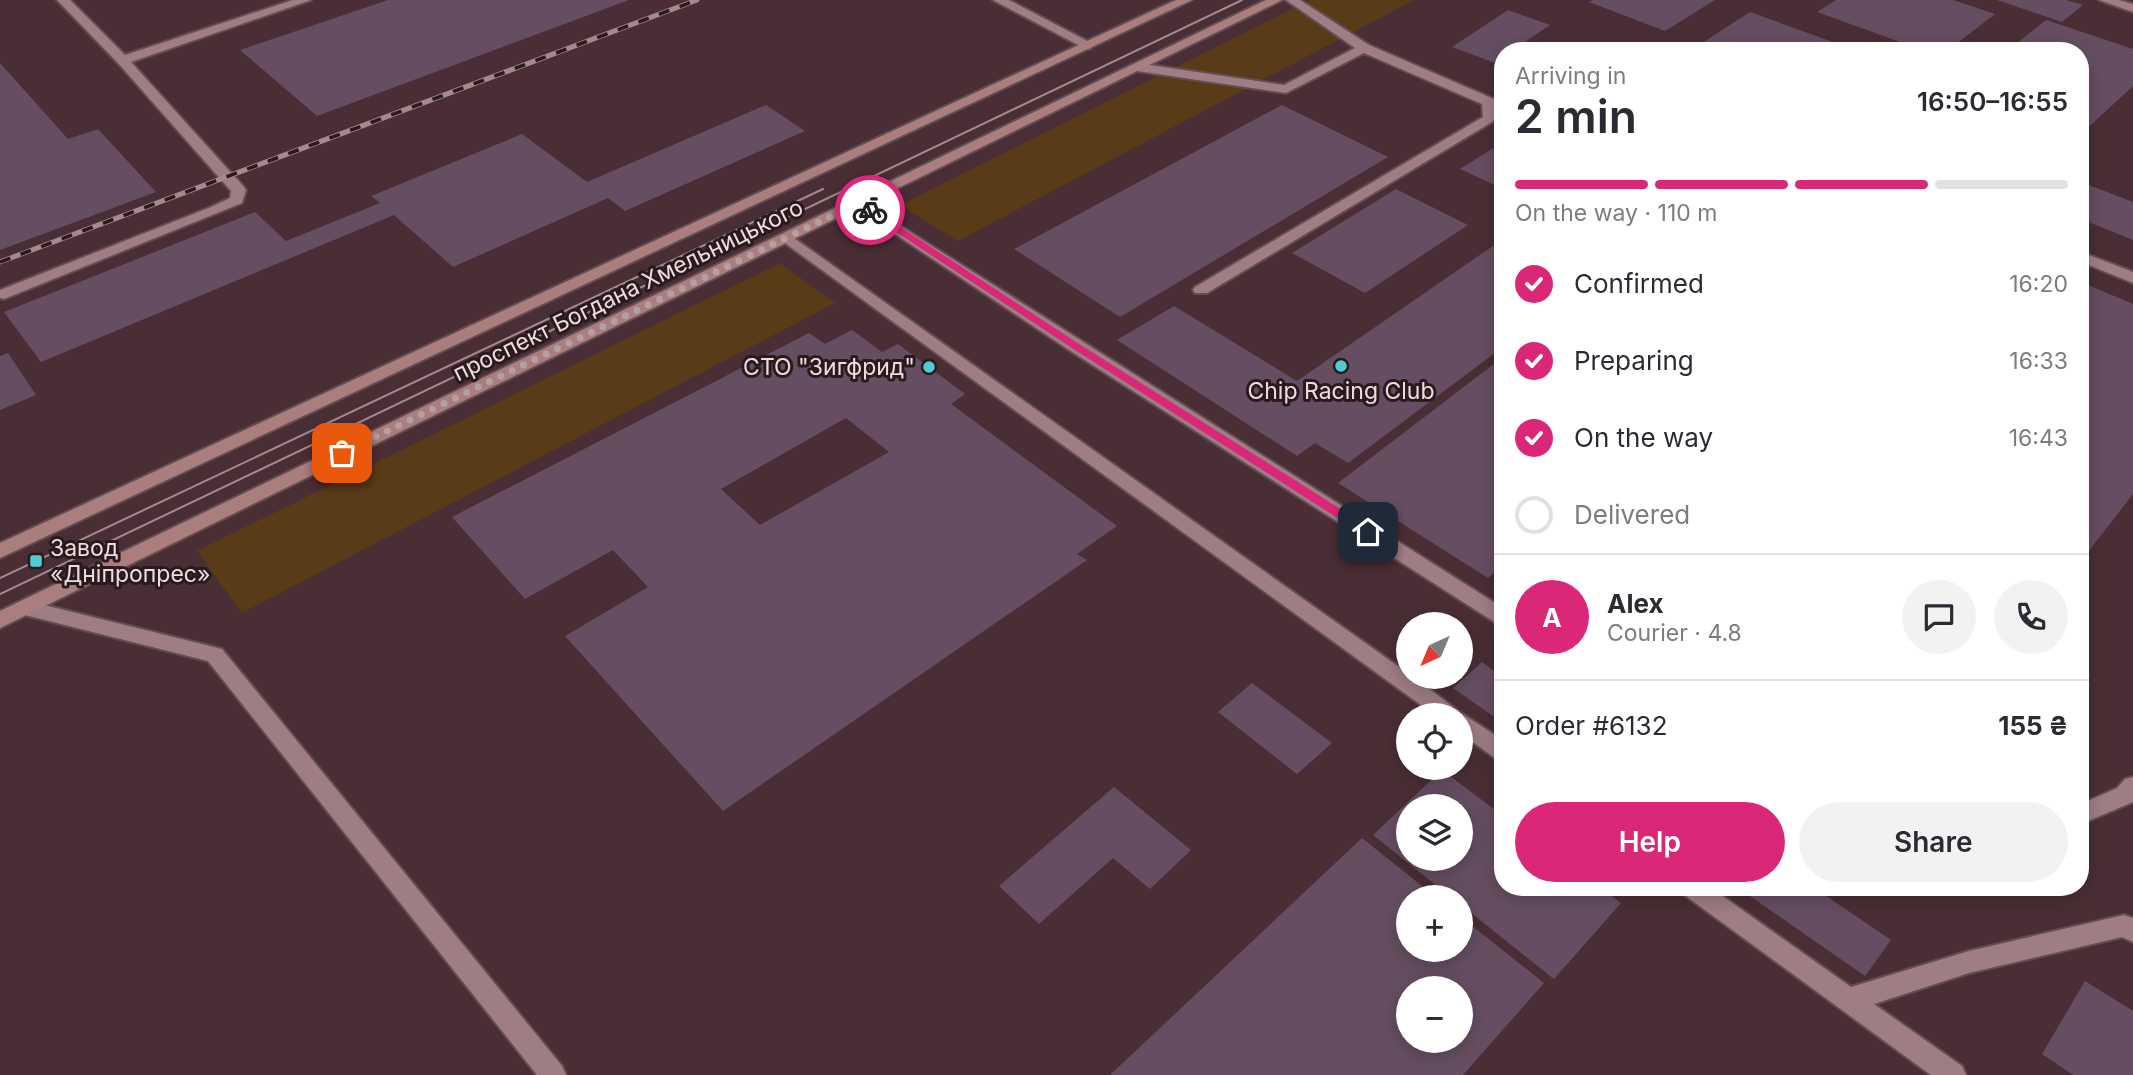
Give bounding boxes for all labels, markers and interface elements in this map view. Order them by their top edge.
text: Arriving in [1515,62,1626,90]
text: 16:50–16:55 [1917,86,2068,117]
text: 2 min [1515,88,1637,144]
courier [835,175,905,245]
icon: bike [851,191,889,229]
street label: проспект Богдана Хмельницького [448,193,808,387]
text: On the way · 110 m [1515,199,1717,227]
icon: check [1515,265,1553,303]
text: Confirmed [1574,268,1704,299]
text: 16:20 [2009,270,2068,298]
icon: check [1515,342,1553,380]
text: Preparing [1574,345,1694,376]
text: 16:33 [2009,347,2068,375]
place label: СТО "Зигфрид" [743,353,915,381]
marker: Chip Racing Club [1333,358,1349,374]
marker: СТО "Зигфрид" [921,359,937,375]
place label: Chip Racing Club [1247,377,1435,405]
icon: check [1515,419,1553,457]
text: On the way [1574,422,1713,453]
pin [312,423,372,483]
text: 16:43 [2009,424,2068,452]
icon: bag [323,434,361,472]
text: Delivered [1574,499,1690,530]
pin [1338,502,1398,562]
icon: home [1349,513,1387,551]
place label: Завод «Дніпропрес» [50,534,210,588]
marker: Завод «Дніпропрес» [28,553,44,569]
button: chat [1902,580,1976,654]
button: phone [1994,580,2068,654]
text: Alex [1607,588,1664,619]
text: A [1542,602,1562,633]
north arrow [1396,612,1474,690]
map controls [1396,612,1473,1053]
text: Courier · 4.8 [1607,619,1742,647]
button: locate [1396,703,1473,780]
text: Order #6132 [1515,710,1668,741]
text: 155 ₴ [1998,710,2068,741]
button: layers [1396,794,1473,871]
button: Help [1515,802,1785,882]
button: Share [1799,802,2068,882]
button: + [1396,885,1473,962]
button: − [1396,976,1473,1053]

